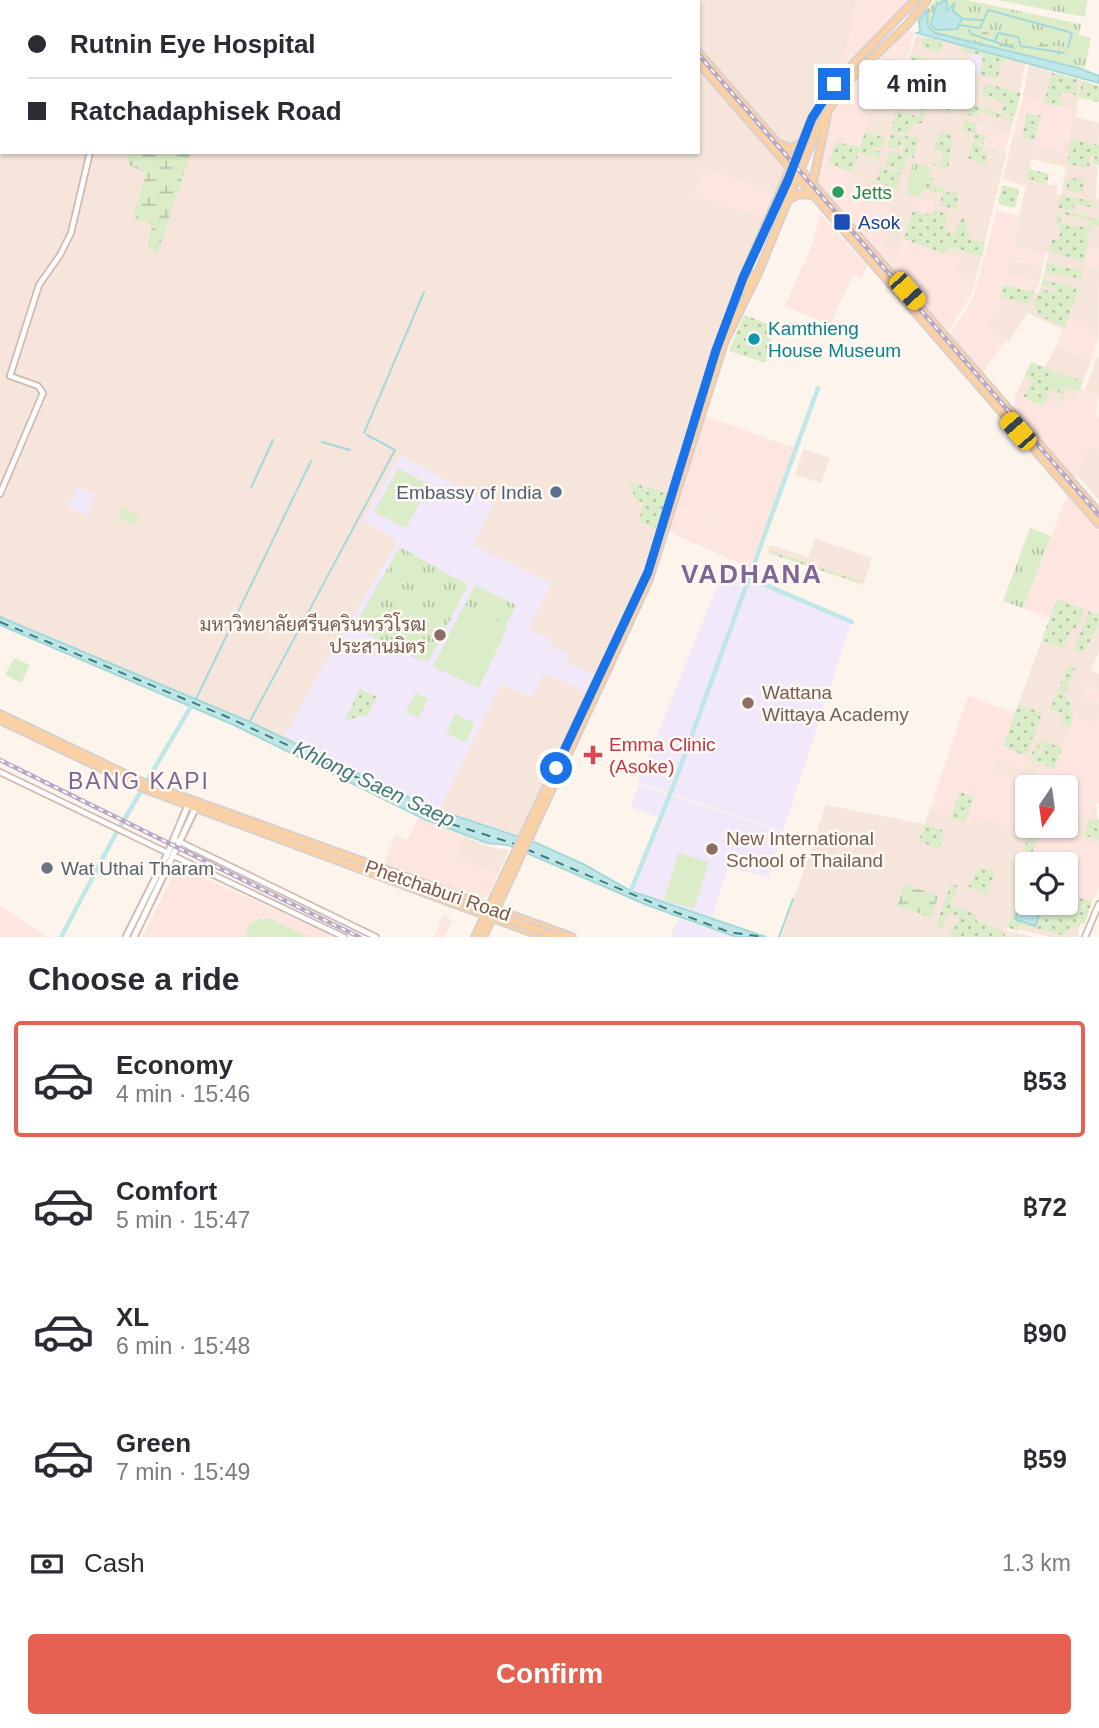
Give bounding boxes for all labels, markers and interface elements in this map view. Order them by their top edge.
text: Rutnin Eye Hospital [70,29,316,59]
callout: 4 min [858,60,974,108]
route end [818,68,850,100]
text: 4 min [887,71,947,97]
text: Ratchadaphisek Road [70,96,342,126]
place label: Jetts [852,182,892,203]
marker: Jetts [830,184,846,200]
marker: Asok [832,212,852,232]
place label: Asok [858,212,901,233]
car [886,268,929,314]
place label: Kamthieng House Museum [768,318,901,361]
marker: Kamthieng House Museum [746,331,762,347]
car [997,408,1040,454]
place label: Embassy of India [396,482,542,503]
marker: Embassy of India [548,484,564,500]
district label: VADHANA [681,559,823,589]
place label: มหาวิทยาลัยศรีนครินทรวิโรฒ ประสานมิตร [200,612,426,657]
marker: มหาวิทยาลัยศรีนครินทรวิโรฒ ประสานมิตร [432,627,448,643]
place label: Wattana Wittaya Academy [762,682,909,725]
marker: Wattana Wittaya Academy [740,695,756,711]
place label: Emma Clinic (Asoke) [609,734,716,777]
water label: Khlong Saen Saep [290,736,458,831]
marker: Emma Clinic (Asoke) [583,745,603,765]
route start [540,752,572,784]
district label: BANG KAPI [68,768,210,794]
north arrow [1015,775,1078,838]
map controls [1015,775,1078,915]
place label: New International School of Thailand [726,828,883,871]
marker: New International School of Thailand [704,841,720,857]
button: locate [1015,852,1078,915]
street label: Phetchaburi Road [363,856,513,925]
place label: Wat Uthai Tharam [61,858,214,879]
marker: Wat Uthai Tharam [39,860,55,876]
text: Choose a ride [28,961,240,997]
icon: car [32,1048,95,1111]
text: Economy [116,1050,233,1080]
text: ฿53 [1023,1066,1067,1096]
text: 4 min · 15:46 [116,1081,250,1107]
icon: car [32,1174,95,1237]
text: Comfort [116,1176,217,1206]
text: ฿72 [1023,1192,1067,1222]
text: 5 min · 15:47 [116,1207,250,1233]
icon: car [32,1300,95,1363]
text: XL [116,1302,149,1332]
text: ฿90 [1023,1318,1067,1348]
text: 6 min · 15:48 [116,1333,250,1359]
icon: car [32,1426,95,1489]
text: Green [116,1428,191,1458]
text: ฿59 [1023,1444,1067,1474]
text: 7 min · 15:49 [116,1459,250,1485]
icon: cash [28,1545,66,1583]
text: Cash [84,1548,145,1578]
text: 1.3 km [1002,1550,1071,1576]
button: Confirm [28,1634,1071,1714]

